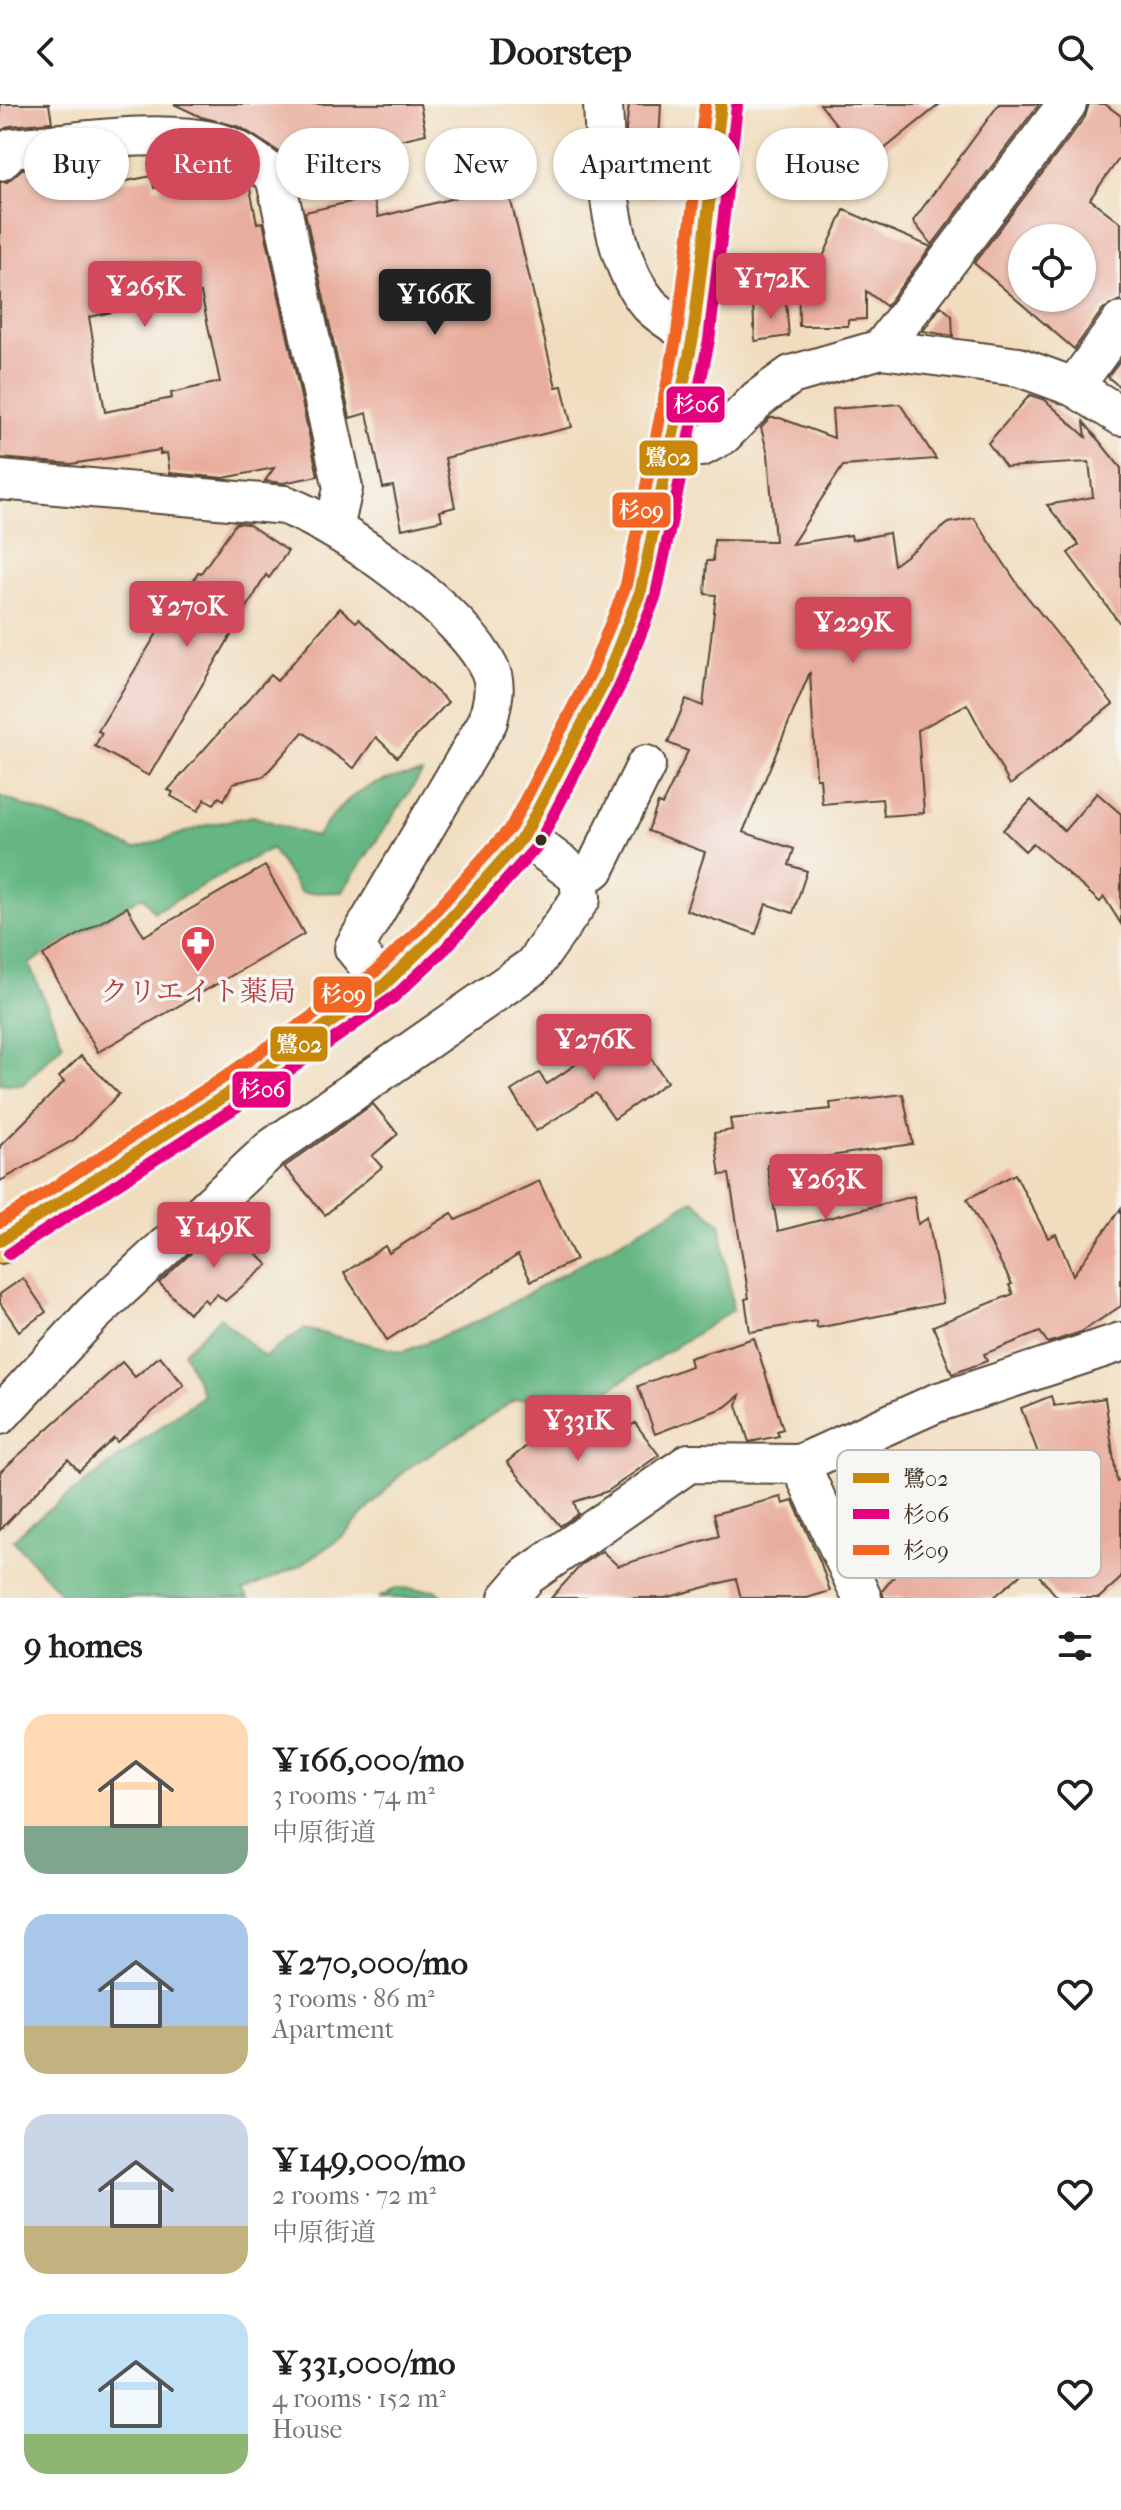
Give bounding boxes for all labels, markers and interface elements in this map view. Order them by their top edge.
icon: back [24,30,68,74]
icon: search [1053,30,1097,74]
text: Doorstep [489,31,632,73]
chip: Buy [24,128,129,200]
chip: Rent [145,128,260,200]
chip: Filters [276,128,409,200]
chip: New [425,128,537,200]
chip: Apartment [553,128,740,200]
chip: House [756,128,888,200]
map controls [1008,224,1096,312]
button: locate [1008,224,1096,312]
pin: ¥172K [715,253,827,321]
pin: ¥265K [89,261,201,329]
text: ¥172K [734,263,808,294]
pin: ¥166K [379,269,491,337]
text: ¥265K [106,271,184,302]
text: ¥166K [397,279,473,310]
line badge: 杉06 [665,385,726,424]
text: 杉06 [673,392,720,418]
line badge: 鷺02 [638,439,699,477]
text: 鷺02 [645,445,691,471]
line badge: 杉09 [611,491,672,529]
text: 杉09 [618,498,664,524]
pin: ¥270K [131,581,243,649]
text: ¥270K [147,591,227,622]
pin: ¥229K [797,597,909,665]
text: ¥229K [813,607,893,638]
unlabelled marker [533,832,549,848]
pharmacy icon: クリエイト薬局 [179,924,217,974]
place label: クリエイト薬局 [100,975,296,1008]
line badge: 杉09 [312,975,373,1014]
text: 杉09 [320,982,366,1008]
pin: ¥276K [538,1014,650,1082]
text: ¥276K [554,1024,634,1055]
line badge: 鷺02 [269,1025,329,1063]
text: 鷺02 [276,1032,322,1058]
line badge: 杉06 [231,1070,292,1109]
text: 杉06 [239,1077,286,1103]
pin: ¥263K [770,1154,882,1222]
text: ¥263K [787,1164,865,1195]
pin: ¥149K [158,1202,270,1270]
text: ¥149K [175,1212,253,1243]
pin: ¥331K [522,1395,634,1463]
text: ¥331K [543,1405,613,1436]
legend [837,1450,1101,1578]
text: 鷺02 [903,1466,948,1492]
text: 杉06 [903,1502,949,1528]
text: 杉09 [903,1538,949,1564]
icon: filters [1053,1624,1097,1668]
text: 9 homes [24,1626,143,1666]
text: ¥166,000/mo [272,1740,464,1780]
icon: home [88,1746,184,1842]
icon: heart [1053,1772,1097,1816]
text: 3 rooms · 74 m² [272,1780,435,1811]
text: 中原街道 [272,1817,376,1848]
text: ¥270,000/mo [272,1943,468,1983]
icon: home [88,1946,184,2042]
icon: heart [1053,1972,1097,2016]
text: 3 rooms · 86 m² [272,1983,435,2014]
text: Apartment [272,2014,394,2045]
text: ¥149,000/mo [272,2140,465,2180]
icon: home [88,2146,184,2242]
icon: heart [1053,2172,1097,2216]
text: 2 rooms · 72 m² [272,2180,436,2211]
text: 中原街道 [272,2217,376,2248]
text: ¥331,000/mo [272,2343,455,2383]
icon: home [88,2346,184,2442]
icon: heart [1053,2372,1097,2416]
text: 4 rooms · 152 m² [272,2383,446,2414]
text: House [272,2414,342,2445]

